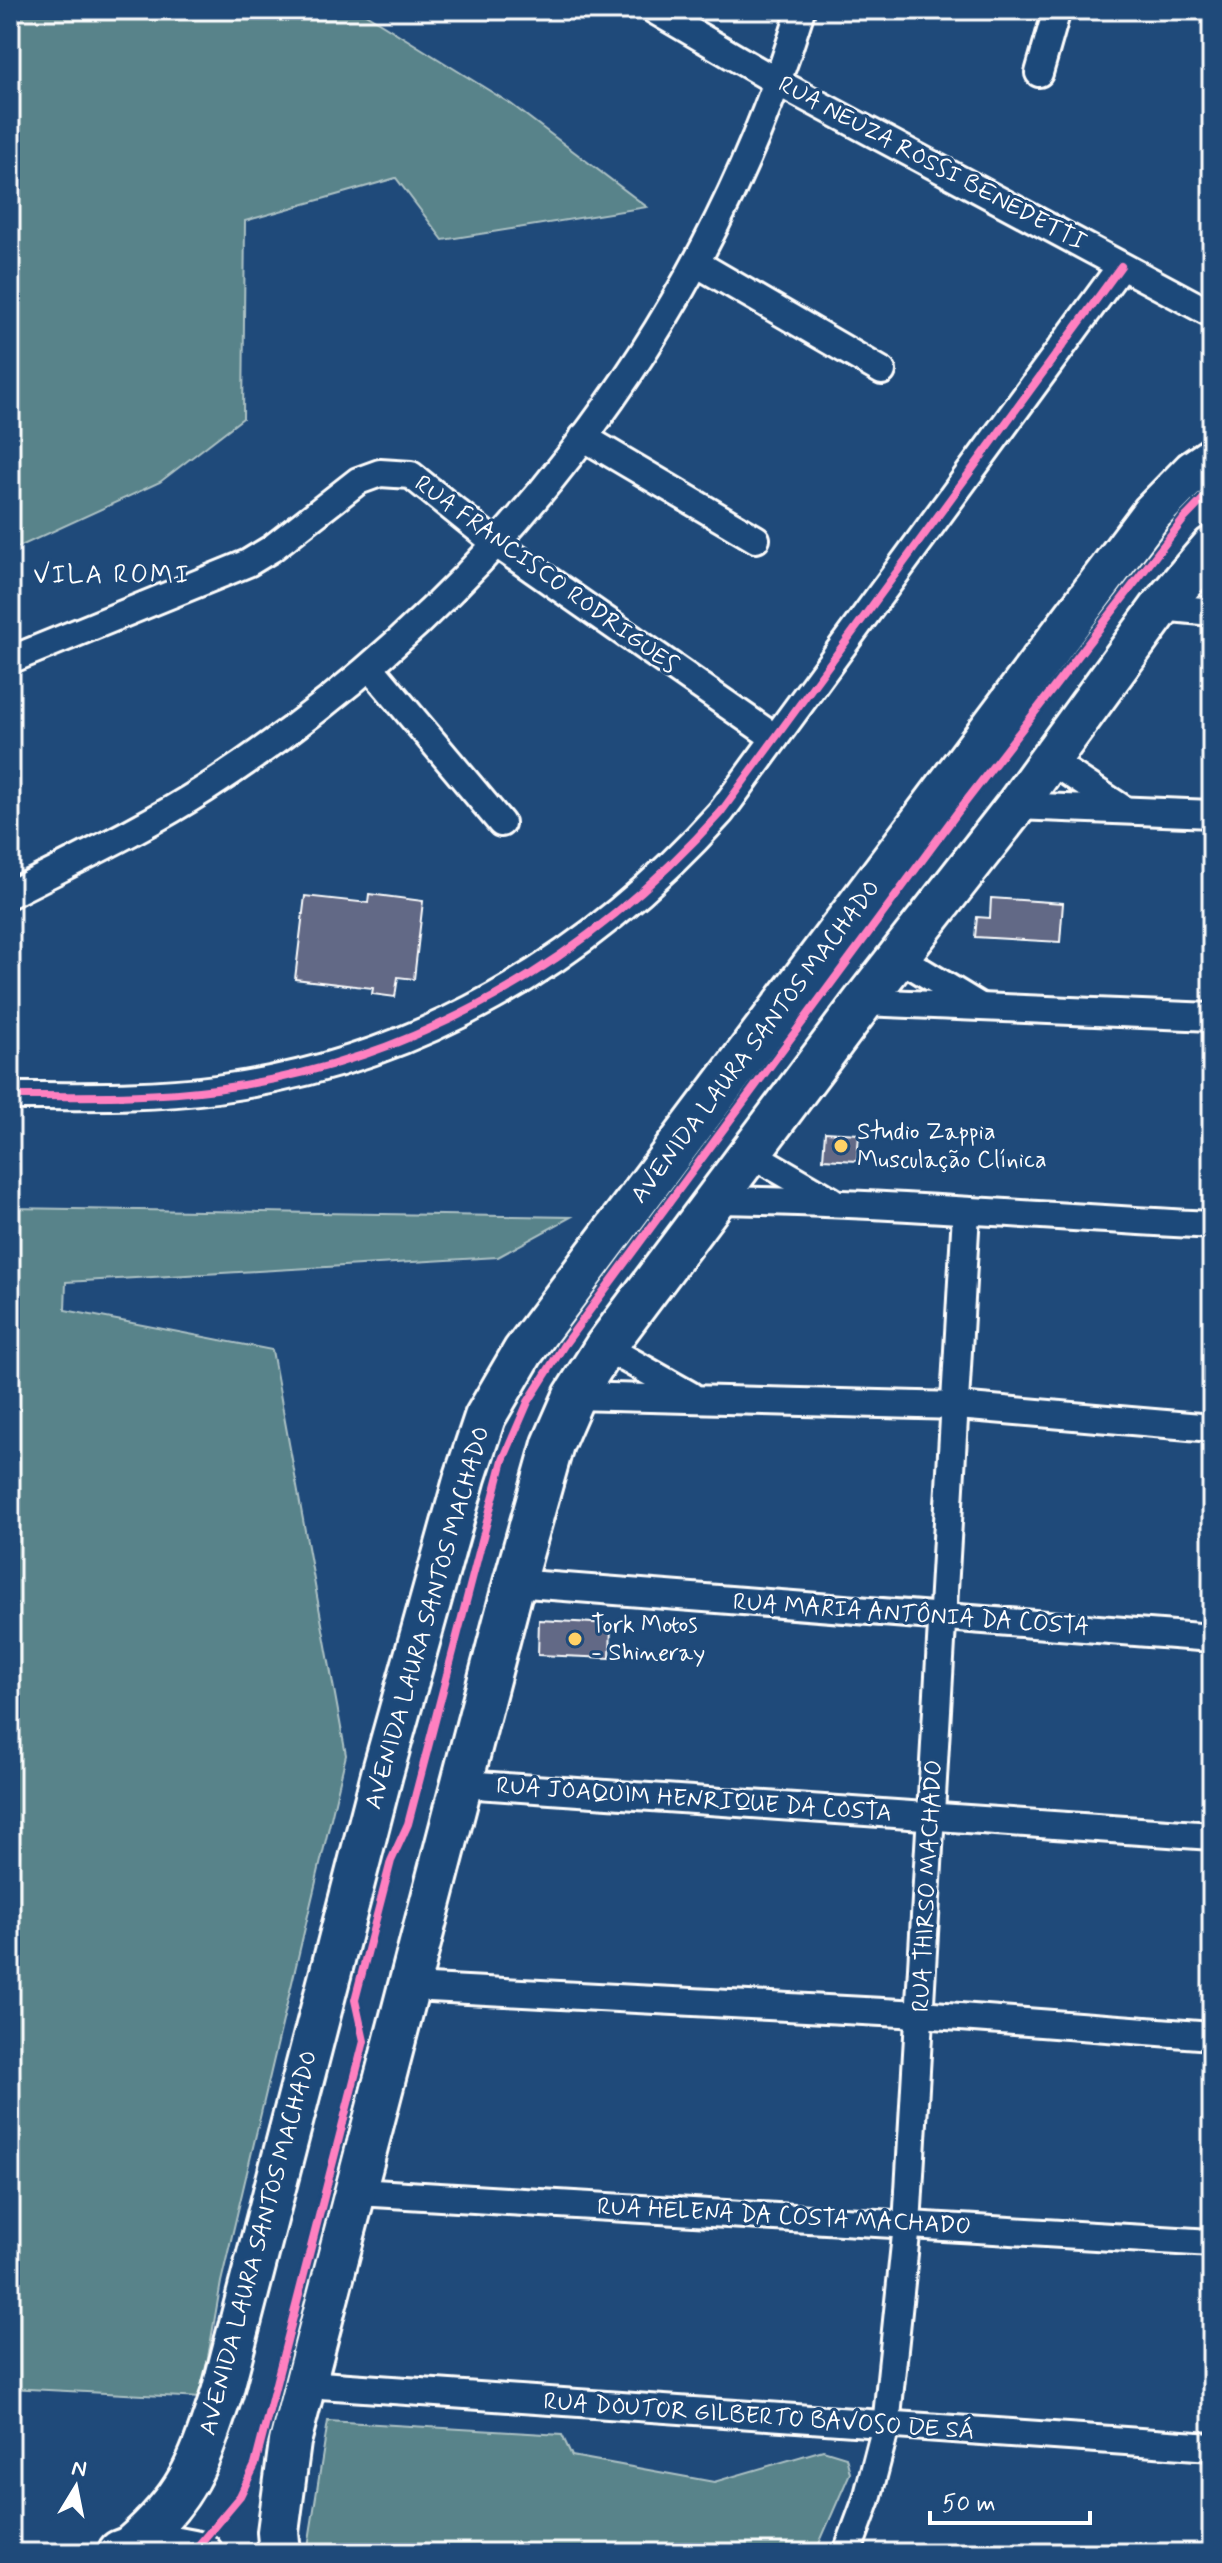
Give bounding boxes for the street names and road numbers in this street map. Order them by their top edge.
street label: RUA NEUZA ROSSI BENEDETTI [773,69,1091,259]
street label: RUA FRANCISCO RODRIGUES [408,469,684,681]
street label: AVENIDA LAURA SANTOS MACHADO [624,874,888,1210]
street label: AVENIDA LAURA SANTOS MACHADO [358,1423,498,1813]
street label: RUA MARIA ANTÔNIA DA COSTA [732,1587,1090,1643]
street label: RUA THIRSO MACHADO [906,1759,950,2013]
street label: RUA JOAQUIM HENRIQUE DA COSTA [495,1771,893,1829]
street label: AVENIDA LAURA SANTOS MACHADO [193,2047,325,2439]
street label: RUA HELENA DA COSTA MACHADO [596,2192,972,2242]
street label: RUA DOUTOR GILBERTO BAVOSO DE SÁ [542,2385,976,2448]

